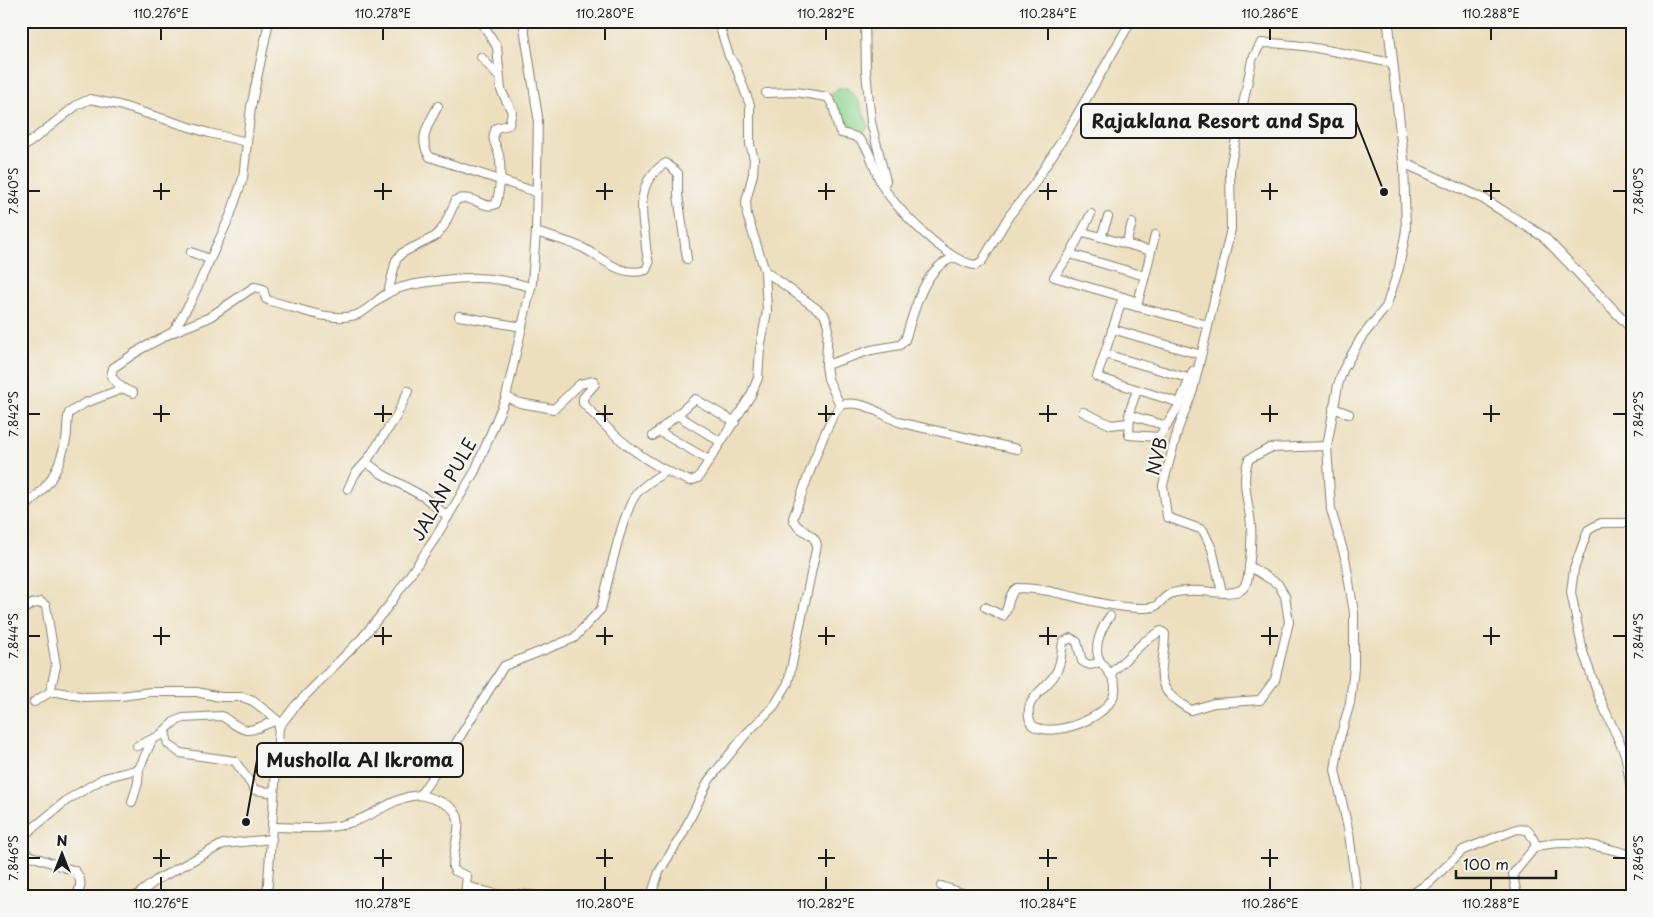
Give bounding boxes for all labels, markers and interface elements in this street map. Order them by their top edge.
text: 110.276°E [133,4,189,22]
text: 110.278°E [355,4,411,22]
text: 110.280°E [576,4,634,22]
text: 110.282°E [797,4,855,22]
text: 110.284°E [1019,4,1077,22]
text: 110.286°E [1241,4,1299,22]
text: 110.288°E [1462,4,1520,22]
callout: Rajaklana Resort and Spa [1081,104,1356,138]
text: Rajaklana Resort and Spa [1092,106,1344,134]
text: 7.840°S [4,168,22,214]
text: 7.840°S [1629,168,1647,214]
text: 7.842°S [4,391,22,437]
text: 7.842°S [1629,391,1647,437]
street label: JALAN PULE [403,432,483,546]
street label: NVB [1138,434,1174,478]
text: 7.844°S [4,613,22,659]
text: 7.844°S [1629,613,1647,659]
callout: Musholla Al Ikroma [257,743,463,777]
text: Musholla Al Ikroma [266,745,454,773]
north arrow [38,830,88,880]
text: N [56,830,68,851]
text: 7.846°S [4,835,22,881]
text: 7.846°S [1629,835,1647,881]
scale bar [1456,847,1556,879]
text: 100 m [1463,852,1509,875]
text: 110.276°E [133,894,189,912]
text: 110.278°E [355,894,411,912]
text: 110.280°E [576,894,634,912]
text: 110.282°E [797,894,855,912]
text: 110.284°E [1019,894,1077,912]
text: 110.286°E [1241,894,1299,912]
text: 110.288°E [1462,894,1520,912]

